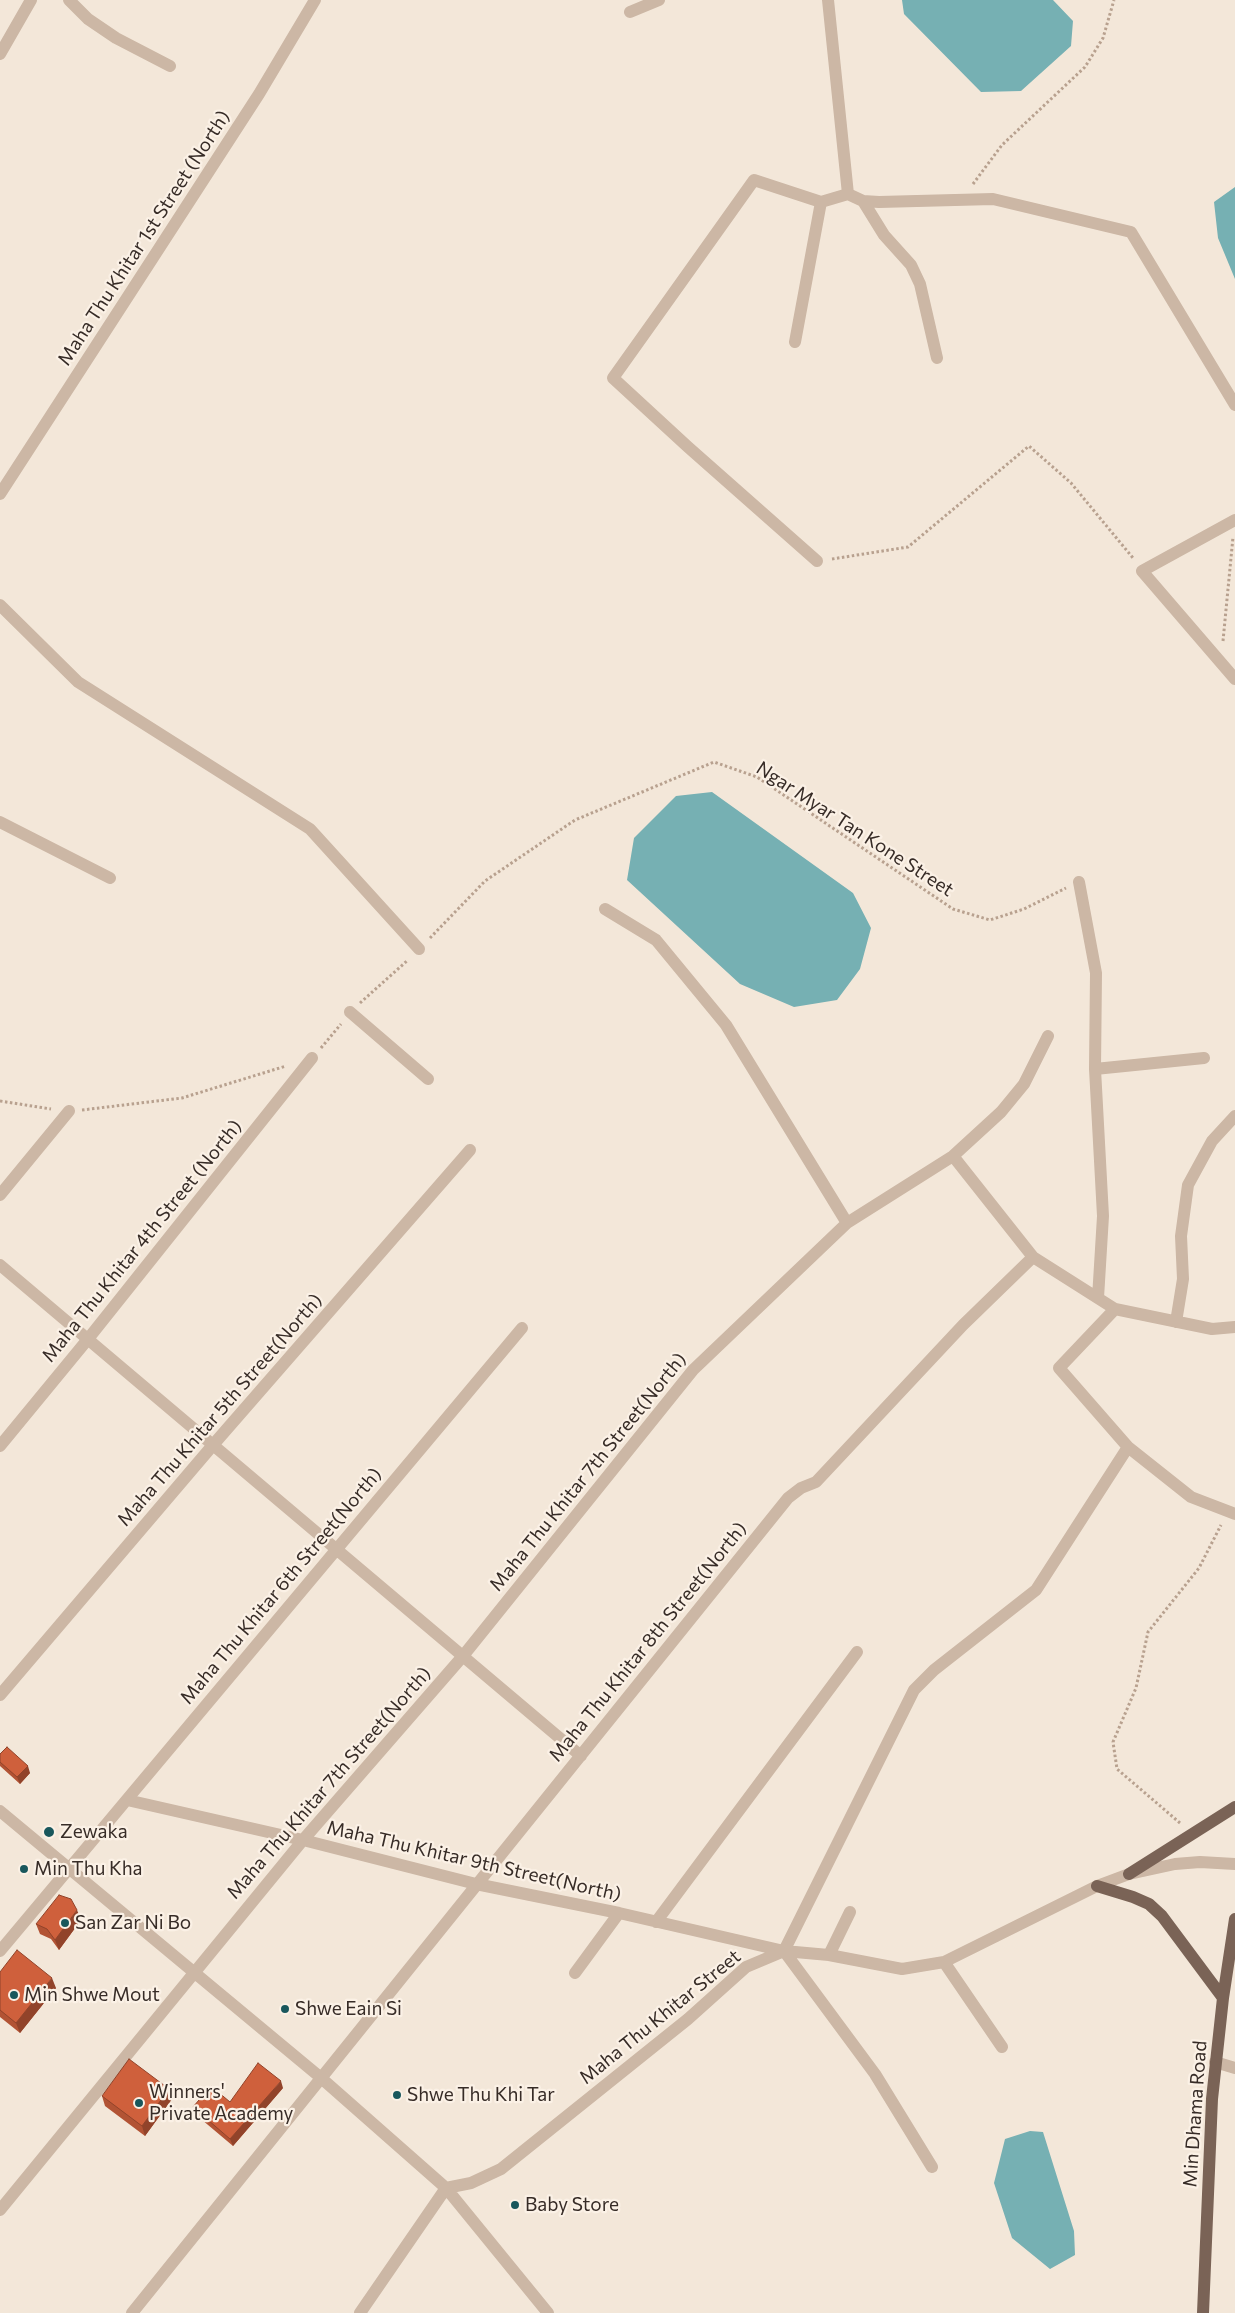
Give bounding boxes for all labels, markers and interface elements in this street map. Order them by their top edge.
street label: Maha Thu Khitar 1st Street (North) [53,106,235,370]
street label: Ngar Myar Tan Kone Street [752,757,958,901]
street label: Maha Thu Khitar 4th Street (North) [37,1115,247,1367]
street label: Maha Thu Khitar 5th Street(North) [113,1289,327,1531]
street label: Maha Thu Khitar 7th Street(North) [485,1348,691,1596]
street label: Maha Thu Khitar 6th Street(North) [175,1463,387,1709]
street label: Maha Thu Khitar 8th Street(North) [544,1518,752,1766]
street label: Maha Thu Khitar 7th Street(North) [222,1662,436,1904]
street label: Maha Thu Khitar 9th Street(North) [325,1816,623,1906]
place label: Zewaka [60,1821,128,1843]
marker: Zewaka [42,1825,56,1839]
place label: Min Thu Kha [34,1858,142,1880]
marker: Min Thu Kha [18,1863,30,1875]
place label: San Zar Ni Bo [75,1912,191,1934]
marker: San Zar Ni Bo [59,1917,71,1929]
street label: Maha Thu Khitar Street [575,1945,745,2089]
place label: Min Shwe Mout [24,1984,160,2006]
marker: Min Shwe Mout [8,1989,20,2001]
place label: Shwe Eain Si [295,1998,402,2020]
marker: Shwe Eain Si [279,2003,291,2015]
street label: Min Dhama Road [1179,2040,1211,2188]
place label: Winners' Private Academy [149,2081,293,2125]
place label: Shwe Thu Khi Tar [407,2084,555,2106]
marker: Shwe Thu Khi Tar [391,2089,403,2101]
marker: Winners' Private Academy [133,2097,145,2109]
place label: Baby Store [525,2194,619,2216]
marker: Baby Store [509,2199,521,2211]

